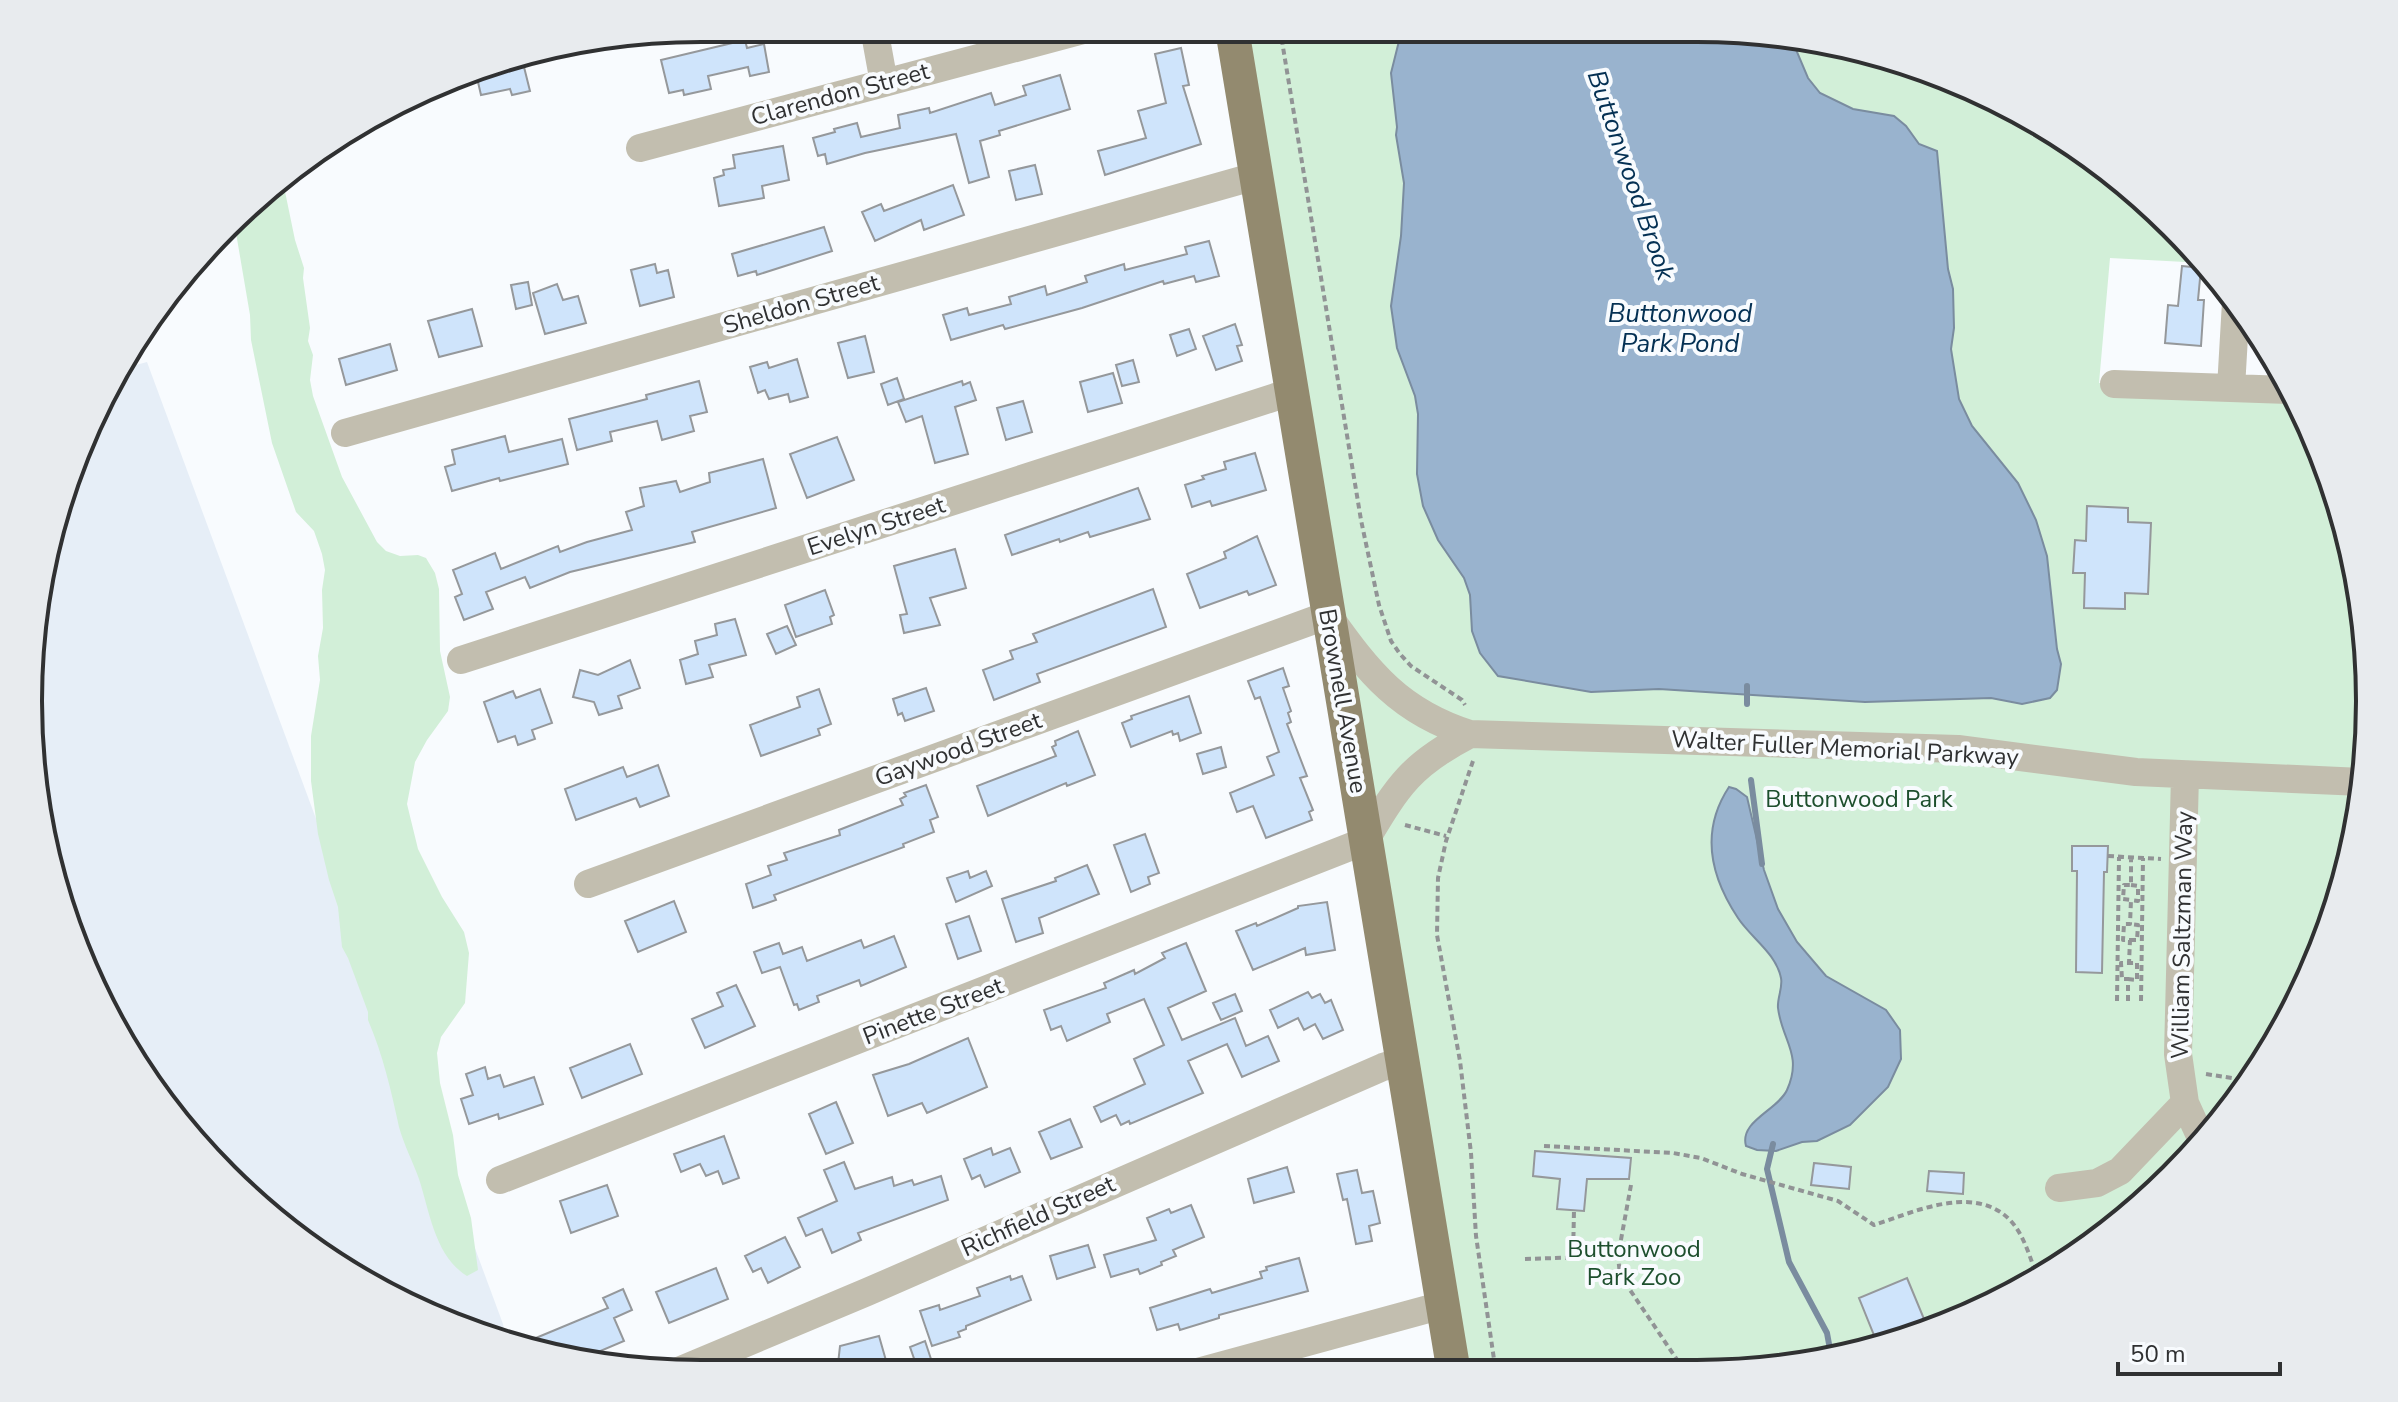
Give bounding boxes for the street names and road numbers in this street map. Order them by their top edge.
street label: Clarendon Street [747,55,933,133]
street label: Sheldon Street [719,266,883,342]
street label: Evelyn Street [803,488,950,563]
street label: Brownell Avenue [1311,606,1375,796]
street label: Gaywood Street [870,704,1046,794]
street label: Walter Fuller Memorial Parkway [1670,723,2020,773]
street label: William Saltzman Way [2164,810,2200,1059]
street label: Pinette Street [858,969,1008,1052]
street label: Richfield Street [956,1168,1120,1264]

